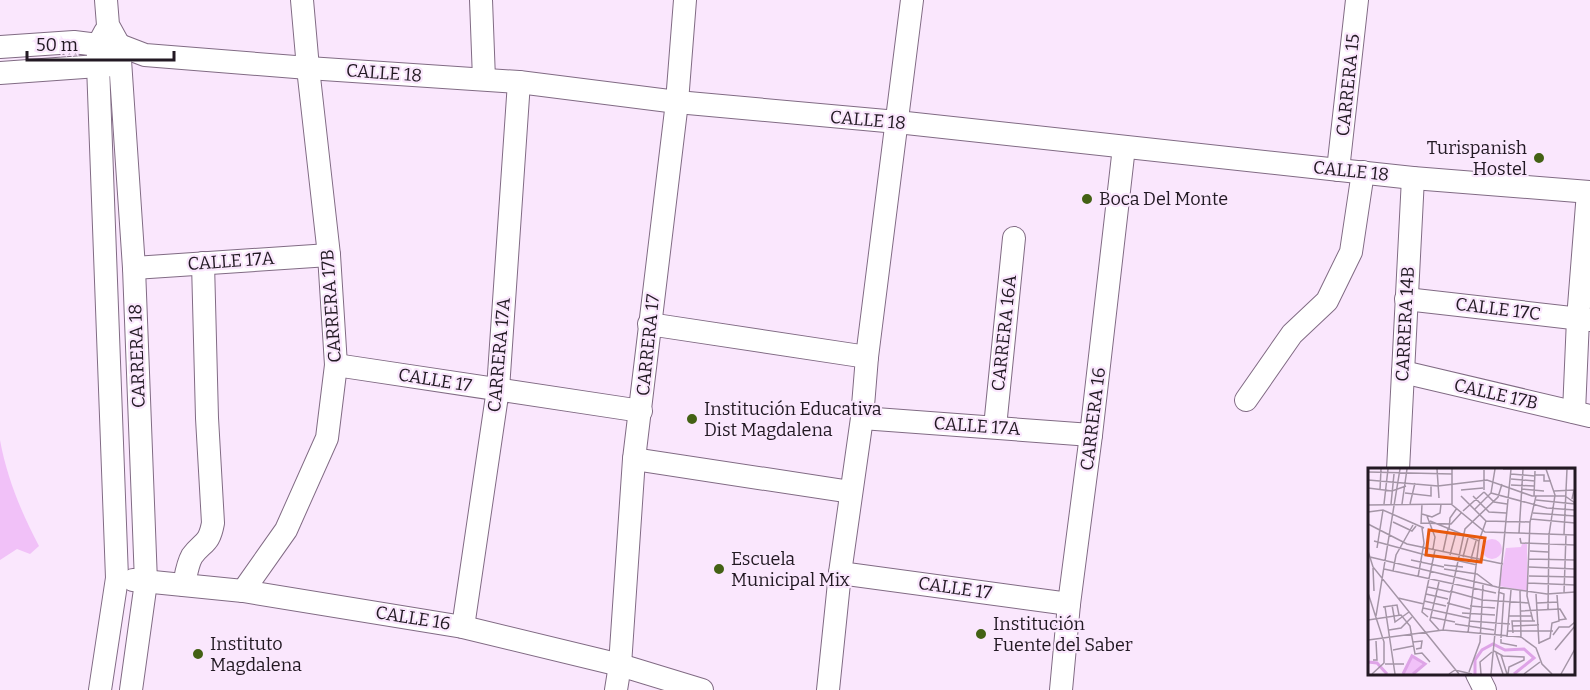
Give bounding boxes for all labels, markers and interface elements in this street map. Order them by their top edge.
scale bar [27,24,174,62]
street label: CARRERA 15 [1332,33,1364,137]
text: 50 m [36,34,78,56]
street label: CALLE 18 [345,59,423,87]
street label: CALLE 18 [829,106,907,134]
place label: Turispanish Hostel [1427,137,1527,180]
marker: Turispanish Hostel [1532,151,1546,165]
street label: CALLE 18 [1312,156,1390,186]
place label: Boca Del Monte [1099,188,1228,210]
marker: Boca Del Monte [1080,192,1094,206]
street label: CALLE 17A [187,247,275,275]
street label: CARRERA 17B [316,248,346,364]
street label: CARRERA 14B [1391,266,1419,382]
street label: CARRERA 16A [987,274,1021,392]
street label: CARRERA 17 [632,293,664,397]
street label: CALLE 17C [1454,293,1542,325]
street label: CARRERA 17A [483,297,515,413]
street label: CARRERA 18 [124,304,150,408]
street label: CALLE 17 [397,363,473,397]
street label: CARRERA 16 [1076,366,1110,472]
street label: CALLE 17B [1452,374,1540,414]
place label: Institución Educativa Dist Magdalena [704,398,882,441]
marker: Institución Educativa Dist Magdalena [685,412,699,426]
street label: CALLE 17A [933,412,1021,440]
inset map [1368,468,1575,675]
place label: Escuela Municipal Mix [731,548,850,591]
marker: Escuela Municipal Mix [712,562,726,576]
street label: CALLE 17 [917,572,993,604]
street label: CALLE 16 [374,601,452,635]
place label: Institución Fuente del Saber [993,613,1133,656]
marker: Institución Fuente del Saber [974,627,988,641]
place label: Instituto Magdalena [210,633,302,676]
marker: Instituto Magdalena [191,647,205,661]

